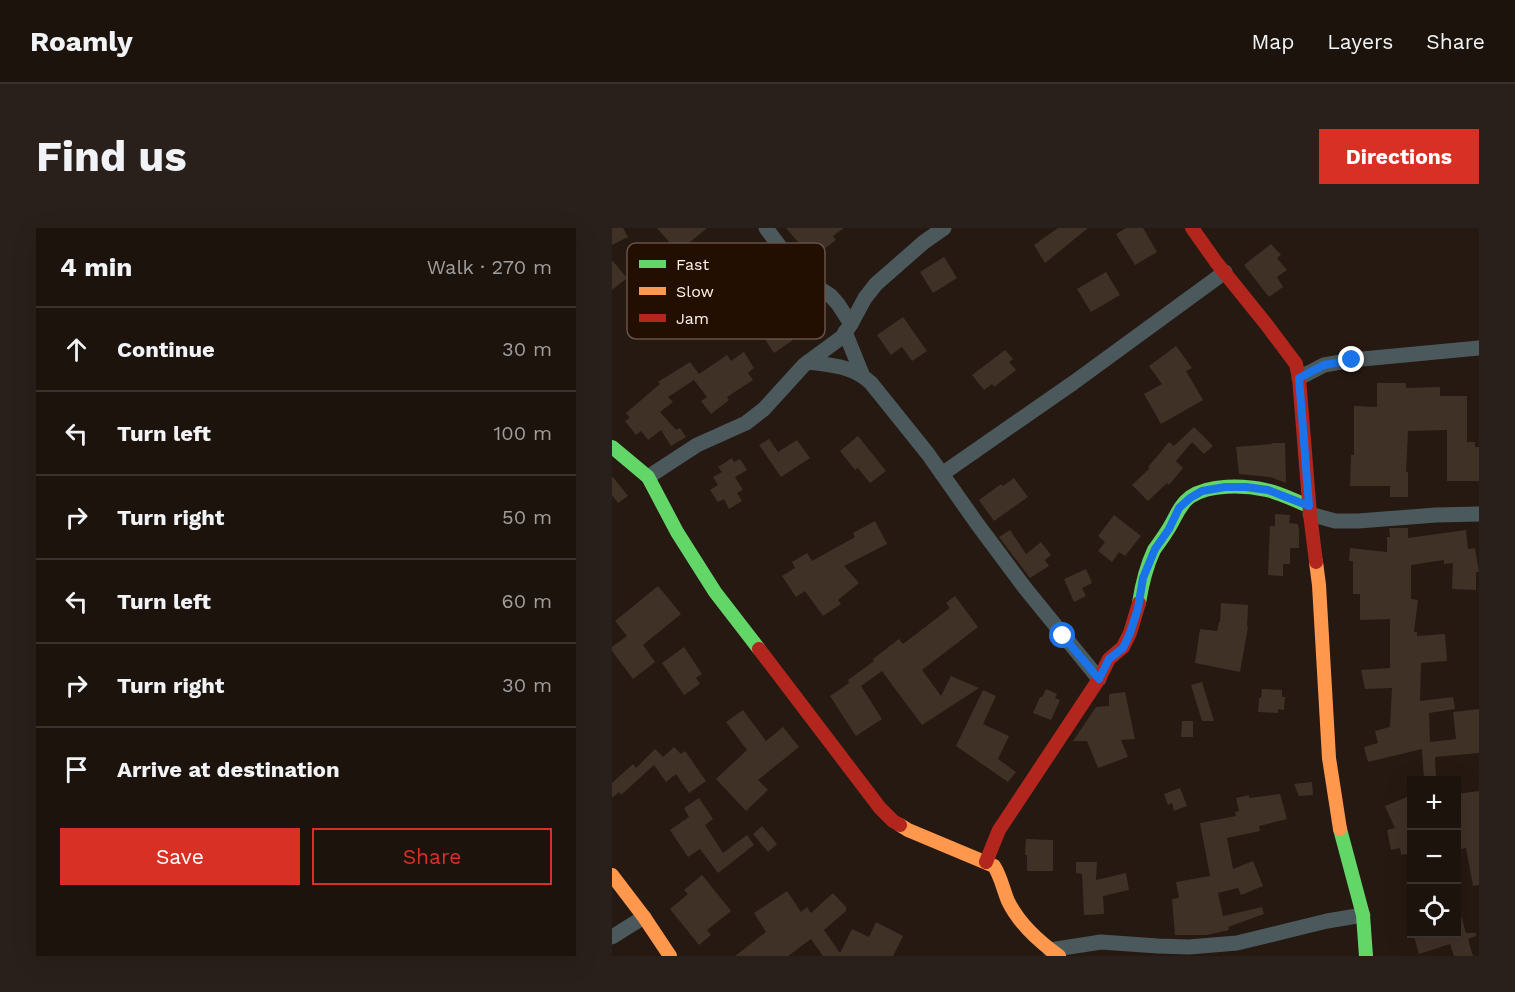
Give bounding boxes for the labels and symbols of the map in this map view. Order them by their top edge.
legend [627,243,825,339]
text: Fast [676,255,709,274]
text: Slow [676,282,714,301]
text: Jam [676,309,709,328]
route end [1338,346,1364,372]
route start [1049,622,1075,648]

